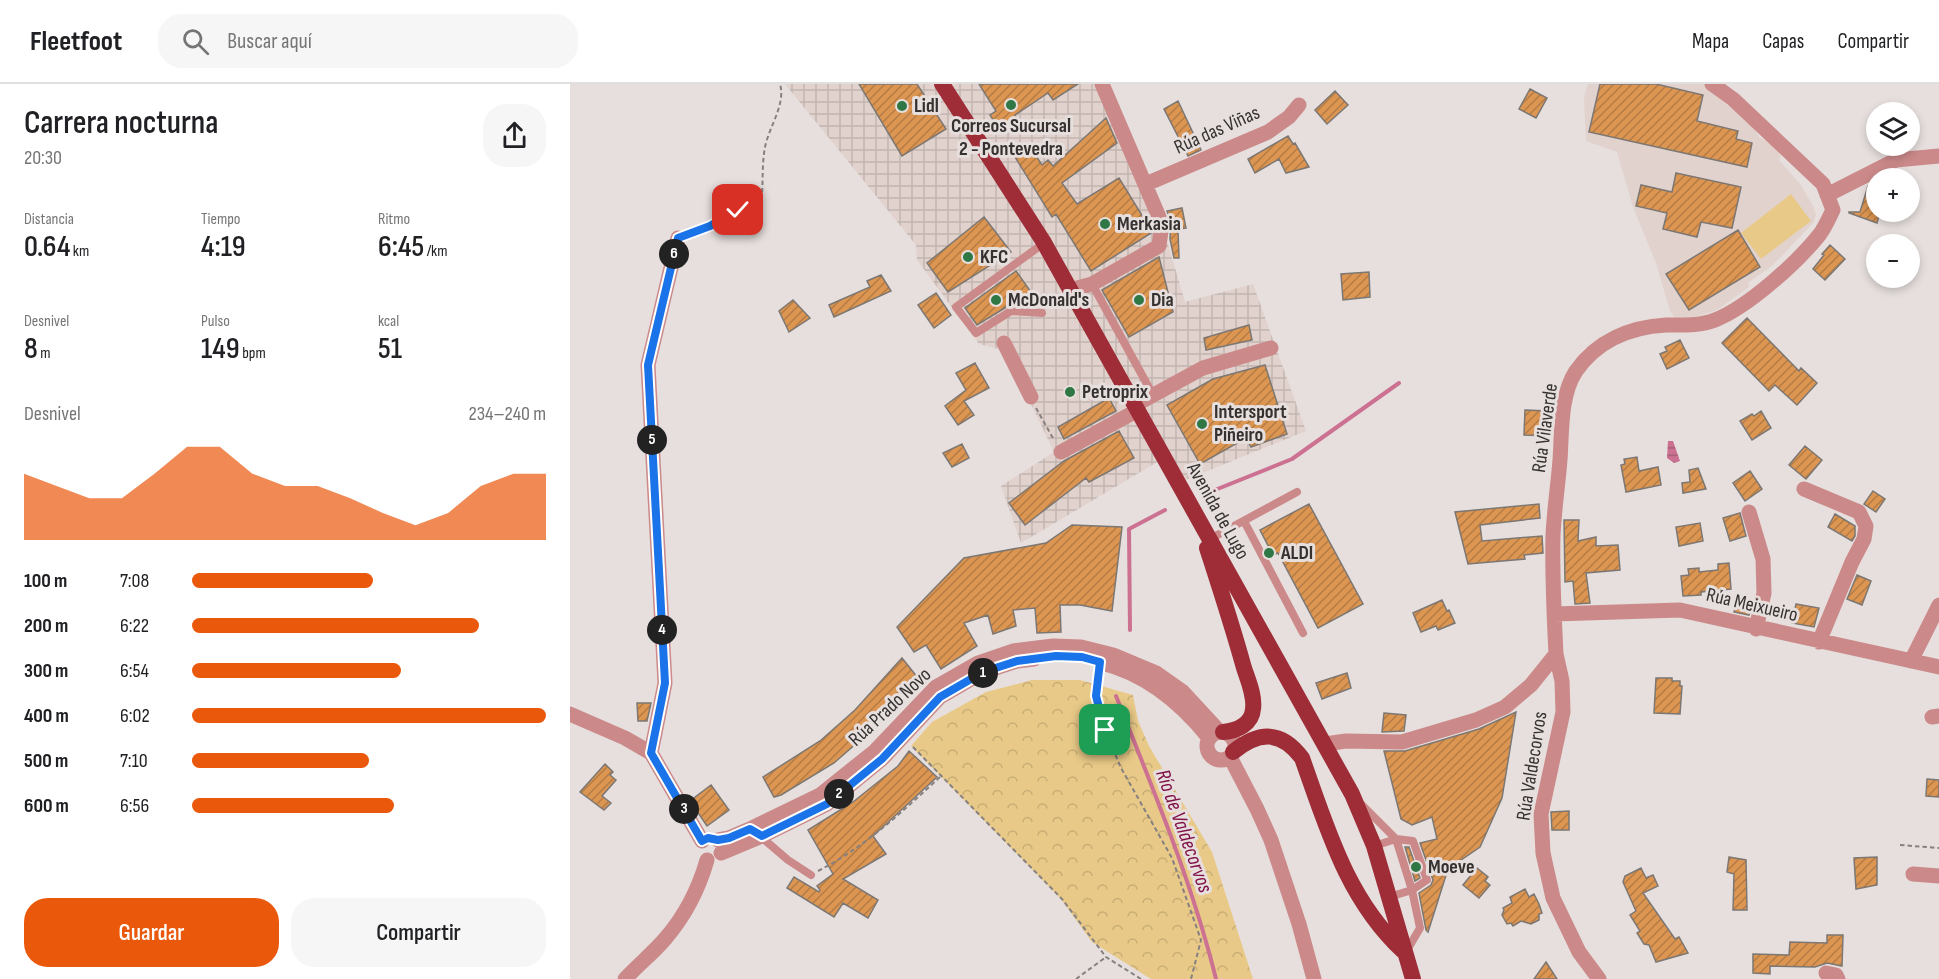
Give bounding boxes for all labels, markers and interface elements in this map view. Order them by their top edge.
search box [158,14,578,68]
text: Fleetfoot [30,25,122,58]
icon: search [179,25,212,58]
text: Buscar aquí [227,28,312,55]
text: Mapa [1692,29,1729,54]
text: Capas [1762,29,1804,54]
text: Compartir [1837,29,1909,54]
place label: Lidl [914,94,939,118]
marker: Correos Sucursal 2 - Pontevedra [1004,98,1018,112]
marker: Lidl [895,99,909,113]
street label: Rúa das Viñas [1171,101,1263,159]
map controls [1866,102,1920,288]
button: layers [1866,102,1920,156]
text: Carrera nocturna [24,103,218,143]
button: share [483,104,546,167]
place label: Correos Sucursal 2 - Pontevedra [951,114,1071,161]
text: 20:30 [24,146,62,170]
button: + [1866,168,1920,222]
pin [712,184,763,235]
icon: check [721,193,754,226]
text: Distancia [24,210,74,229]
text: Tiempo [201,210,240,229]
text: Ritmo [378,210,410,229]
place label: Merkasia [1117,212,1181,236]
marker: Merkasia [1098,217,1112,231]
text: 0.64 [24,229,70,265]
text: 4:19 [201,229,246,265]
text: 6:45 [378,229,424,265]
button: − [1866,234,1920,288]
pin: 6 [659,239,689,269]
text: km [70,242,89,261]
text: /km [424,242,448,261]
text: 6 [670,244,678,263]
place label: KFC [980,245,1008,269]
marker: KFC [961,250,975,264]
place label: McDonald's [1008,288,1090,312]
place label: Dia [1151,288,1174,312]
marker: McDonald's [989,293,1003,307]
marker: Dia [1132,293,1146,307]
text: Desnivel [24,312,69,331]
text: Pulso [201,312,230,331]
text: kcal [378,312,399,331]
text: 8 [24,331,38,367]
text: 149 [201,331,240,367]
text: 51 [378,331,402,367]
text: m [38,344,51,363]
text: bpm [240,344,266,363]
place label: Petroprix [1082,380,1149,404]
street label: Rúa Vilaverde [1527,382,1563,474]
marker: Petroprix [1063,385,1077,399]
place label: Intersport Piñeiro [1214,400,1287,447]
text: Desnivel [24,402,81,426]
text: 234–240 m [468,402,546,426]
marker: Intersport Piñeiro [1195,417,1209,431]
pin: 5 [637,425,667,455]
text: 5 [648,430,656,449]
street label: Avenida de Lugo [1181,458,1254,564]
place label: ALDI [1280,541,1313,565]
marker: ALDI [1262,546,1276,560]
text: 100 m [24,569,67,593]
text: 7:08 [120,569,149,593]
street label: Rúa Meixueiro [1704,583,1800,627]
text: 200 m [24,614,68,638]
text: 6:22 [120,614,149,638]
pin: 4 [647,615,677,645]
text: 4 [658,620,666,639]
pin: 1 [968,658,998,688]
text: 300 m [24,659,68,683]
text: 6:54 [120,659,149,683]
street label: Rúa Prado Novo [844,663,936,751]
text: 1 [980,663,986,682]
text: 400 m [24,704,69,728]
text: 6:02 [120,704,150,728]
pin [1079,704,1130,755]
street label: Rúa Valdecorvos [1512,710,1552,822]
icon: arrive [1088,713,1121,746]
text: 500 m [24,749,68,773]
text: 7:10 [120,749,148,773]
water label: Río de Valdecorvos [1150,766,1218,897]
pin: 2 [824,779,854,809]
text: 2 [835,784,843,803]
text: 600 m [24,794,69,818]
text: 6:56 [120,794,149,818]
pin: 3 [669,794,699,824]
text: 3 [680,799,688,818]
place label: Moeve [1428,855,1475,879]
marker: Moeve [1409,860,1423,874]
button: Guardar [24,898,279,967]
button: Compartir [291,898,546,967]

